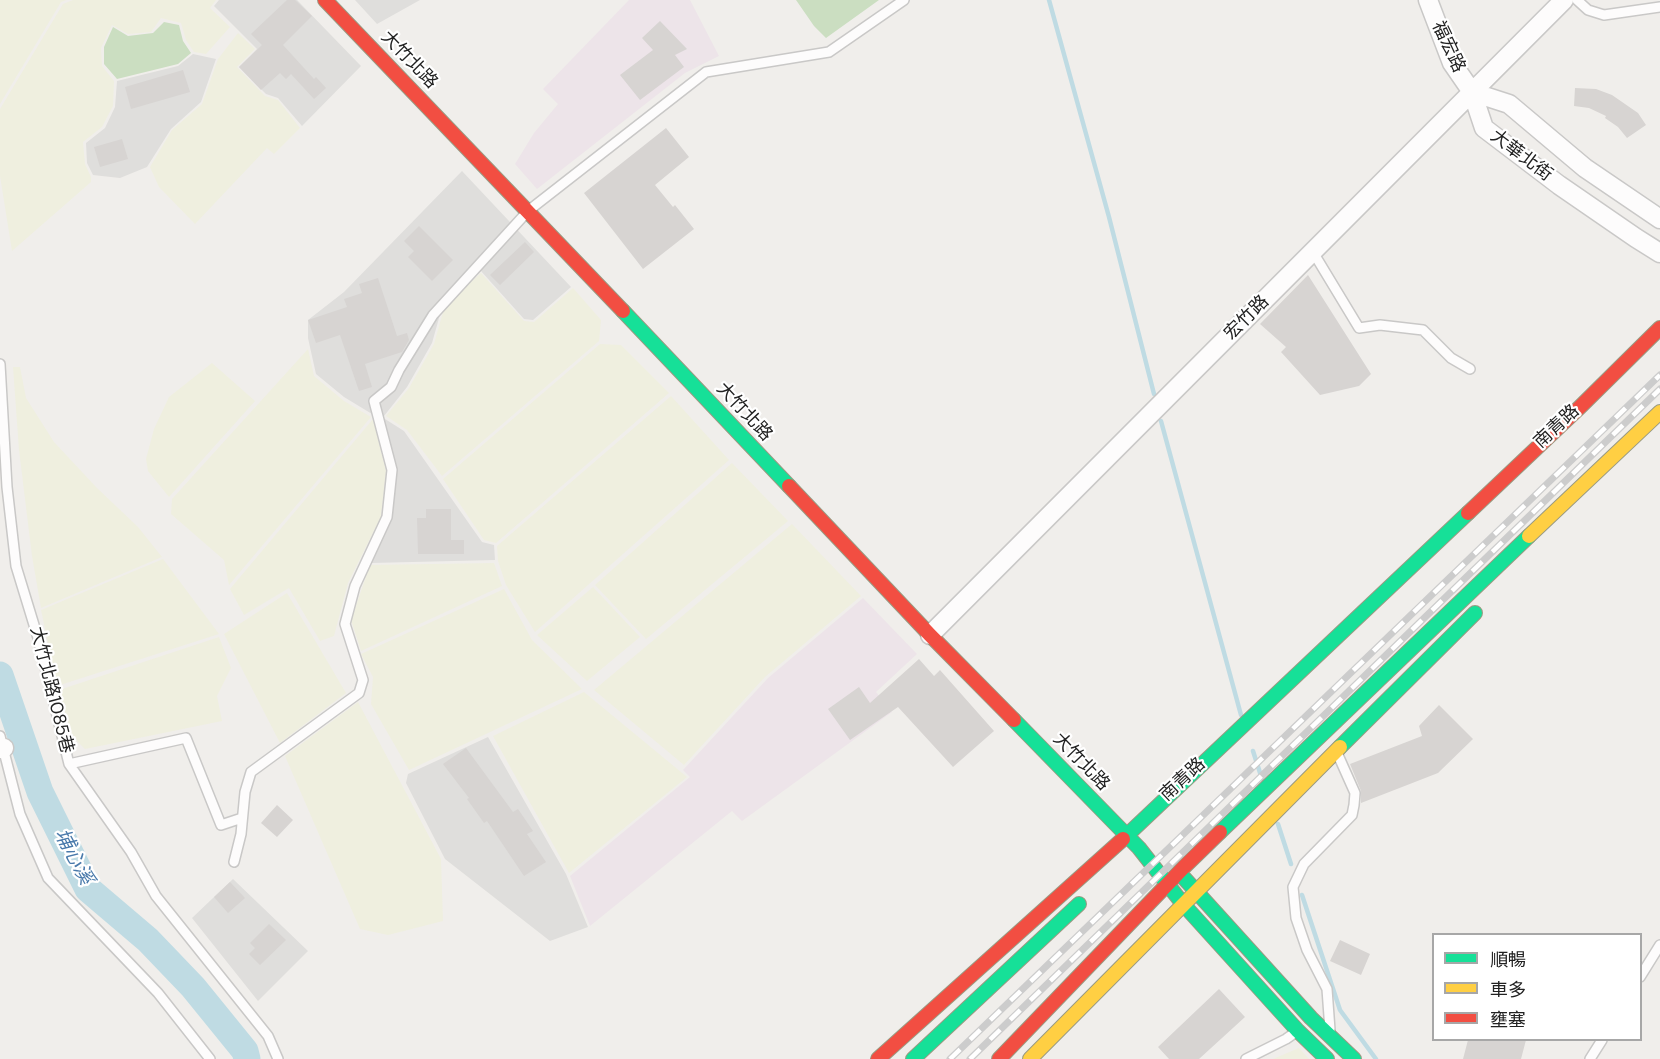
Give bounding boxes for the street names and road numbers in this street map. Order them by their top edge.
street label: 福宏路 [1427,18,1469,76]
street label: 大竹北路 [376,27,442,93]
street label: 大華北街 [1486,126,1556,186]
street label: 宏竹路 [1220,291,1274,345]
street label: 大竹北路 [712,378,776,446]
street label: 南青路 [1530,401,1584,453]
street label: 大竹北路1085巷 [25,624,77,756]
street label: 大竹北路 [1048,729,1114,795]
street label: 南青路 [1156,754,1210,806]

